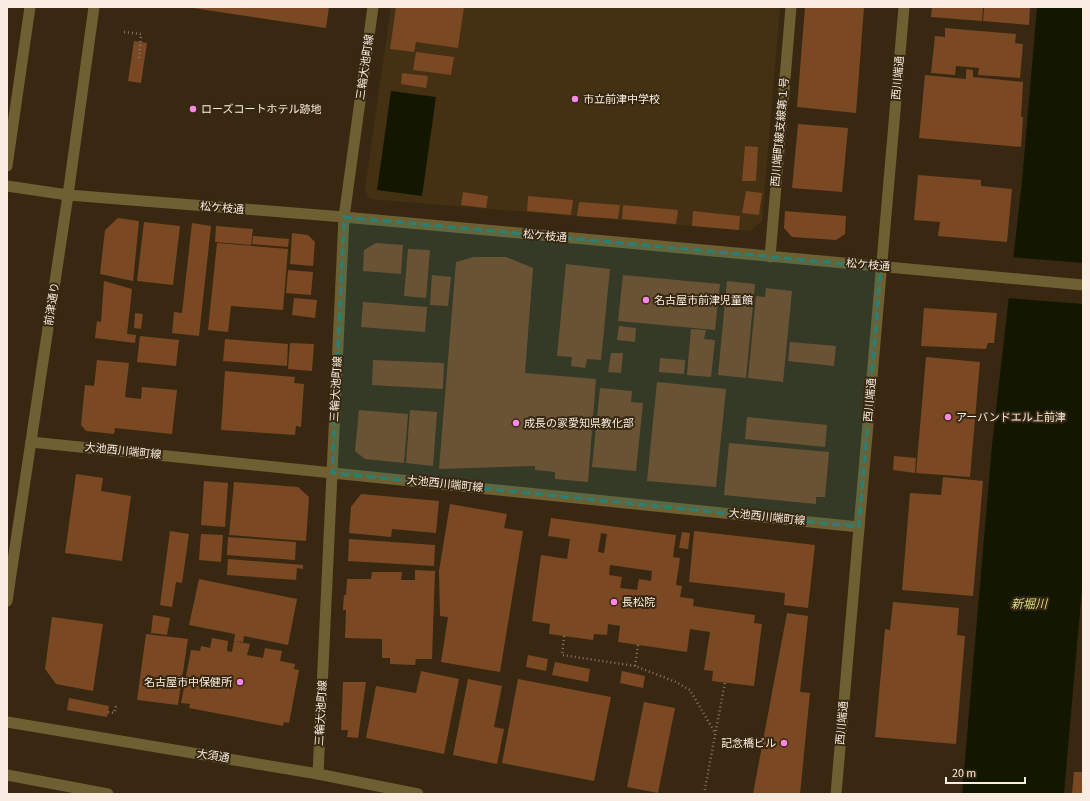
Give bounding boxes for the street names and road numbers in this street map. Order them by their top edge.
street label: 三輪大池町線 [353,33,377,101]
street label: 西川端通 [889,55,907,101]
street label: 西川端町線支線第１号 [768,77,792,187]
street label: 松ケ枝通 [199,199,245,217]
street label: 松ケ枝通 [522,227,568,245]
street label: 松ケ枝通 [845,256,891,274]
street label: 前津通り [41,281,63,327]
street label: 三輪大池町線 [327,356,345,422]
street label: 西川端通 [861,377,879,423]
street label: 大池西川端町線 [84,440,162,462]
street label: 大池西川端町線 [406,473,484,495]
street label: 大池西川端町線 [728,506,806,528]
street label: 三輪大池町線 [312,680,330,746]
street label: 西川端通 [833,700,851,746]
street label: 大須通 [196,746,230,766]

